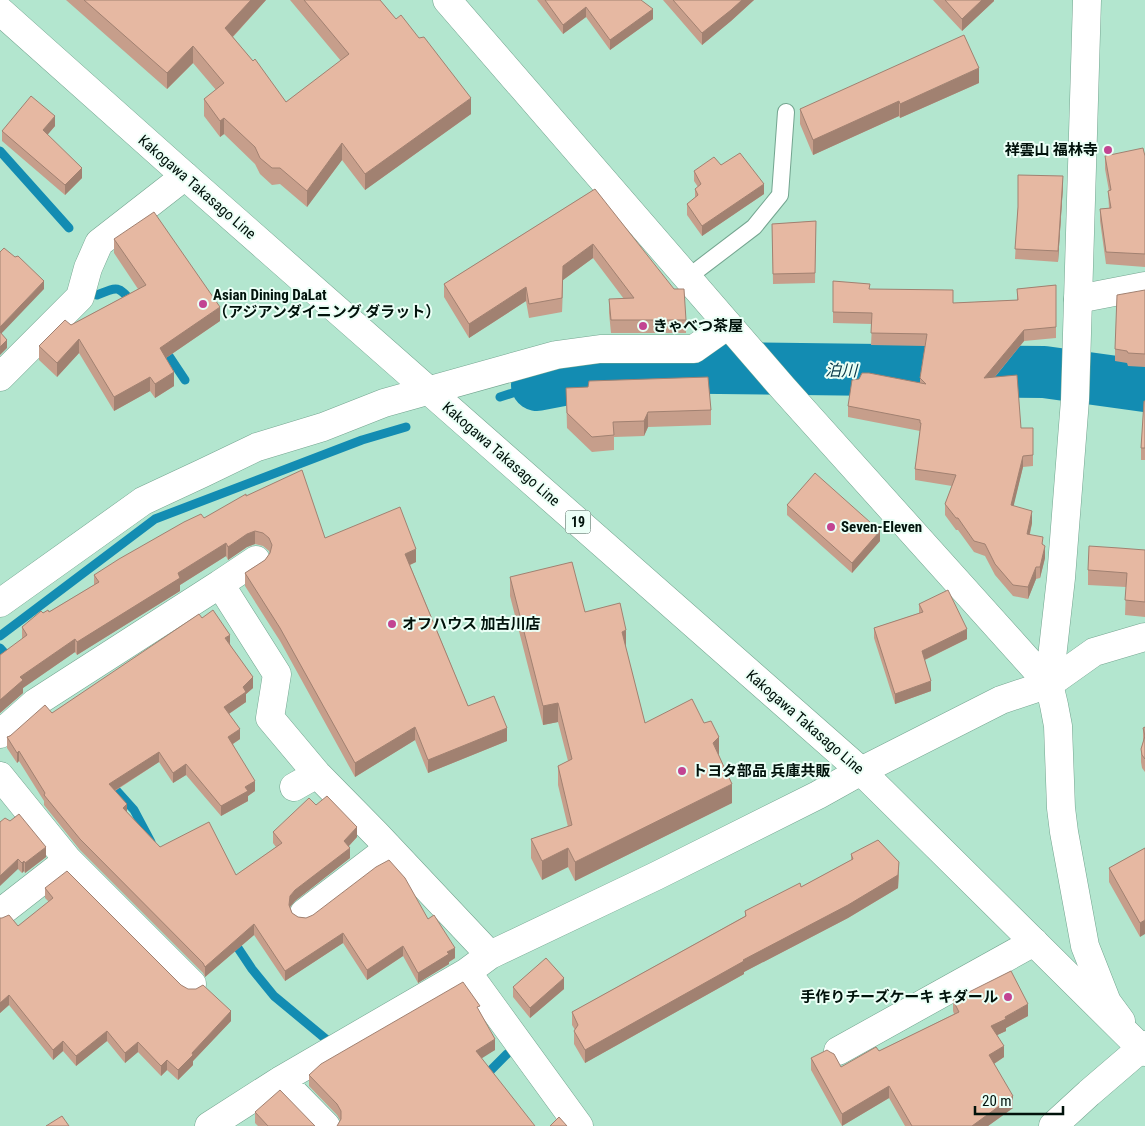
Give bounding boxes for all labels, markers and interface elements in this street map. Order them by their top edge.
street label: Kakogawa Takasago Line [135,131,259,243]
place label: 祥雲山 福林寺 [1005,141,1098,159]
marker: 祥雲山 福林寺 [1102,144,1114,156]
place label: Asian Dining DaLat （アジアンダイニング ダラット） [213,286,440,321]
marker: Asian Dining DaLat （アジアンダイニング ダラット） [197,298,209,310]
place label: きゃべつ茶屋 [653,317,743,335]
marker: きゃべつ茶屋 [637,320,649,332]
water label: 泊川 [825,361,859,380]
street label: Kakogawa Takasago Line [439,398,563,510]
road number: 19 [566,511,590,534]
place label: Seven-Eleven [841,518,922,536]
marker: Seven-Eleven [825,521,837,533]
place label: オフハウス 加古川店 [402,615,540,633]
marker: オフハウス 加古川店 [386,618,398,630]
street label: Kakogawa Takasago Line [743,666,867,778]
place label: トヨタ部品 兵庫共販 [692,762,830,780]
marker: トヨタ部品 兵庫共販 [676,765,688,777]
place label: 手作りチーズケーキ キダール [800,988,998,1006]
marker: 手作りチーズケーキ キダール [1002,991,1014,1003]
scale bar [975,1084,1062,1116]
text: 20 m [982,1092,1012,1110]

